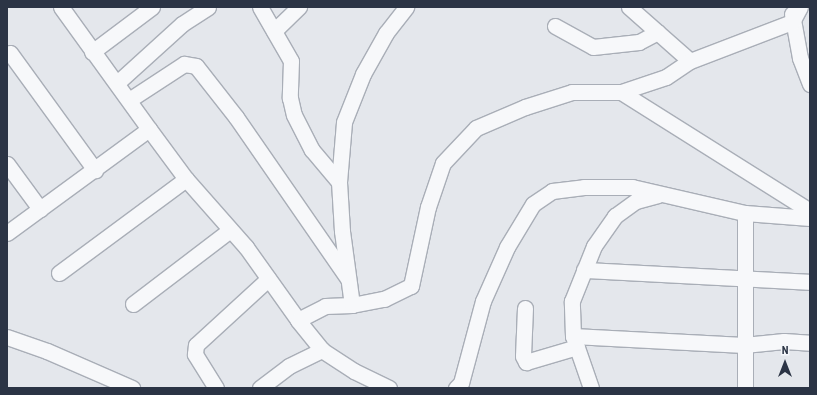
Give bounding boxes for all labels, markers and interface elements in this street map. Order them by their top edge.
north arrow [765,343,805,383]
text: N [782,344,788,357]

